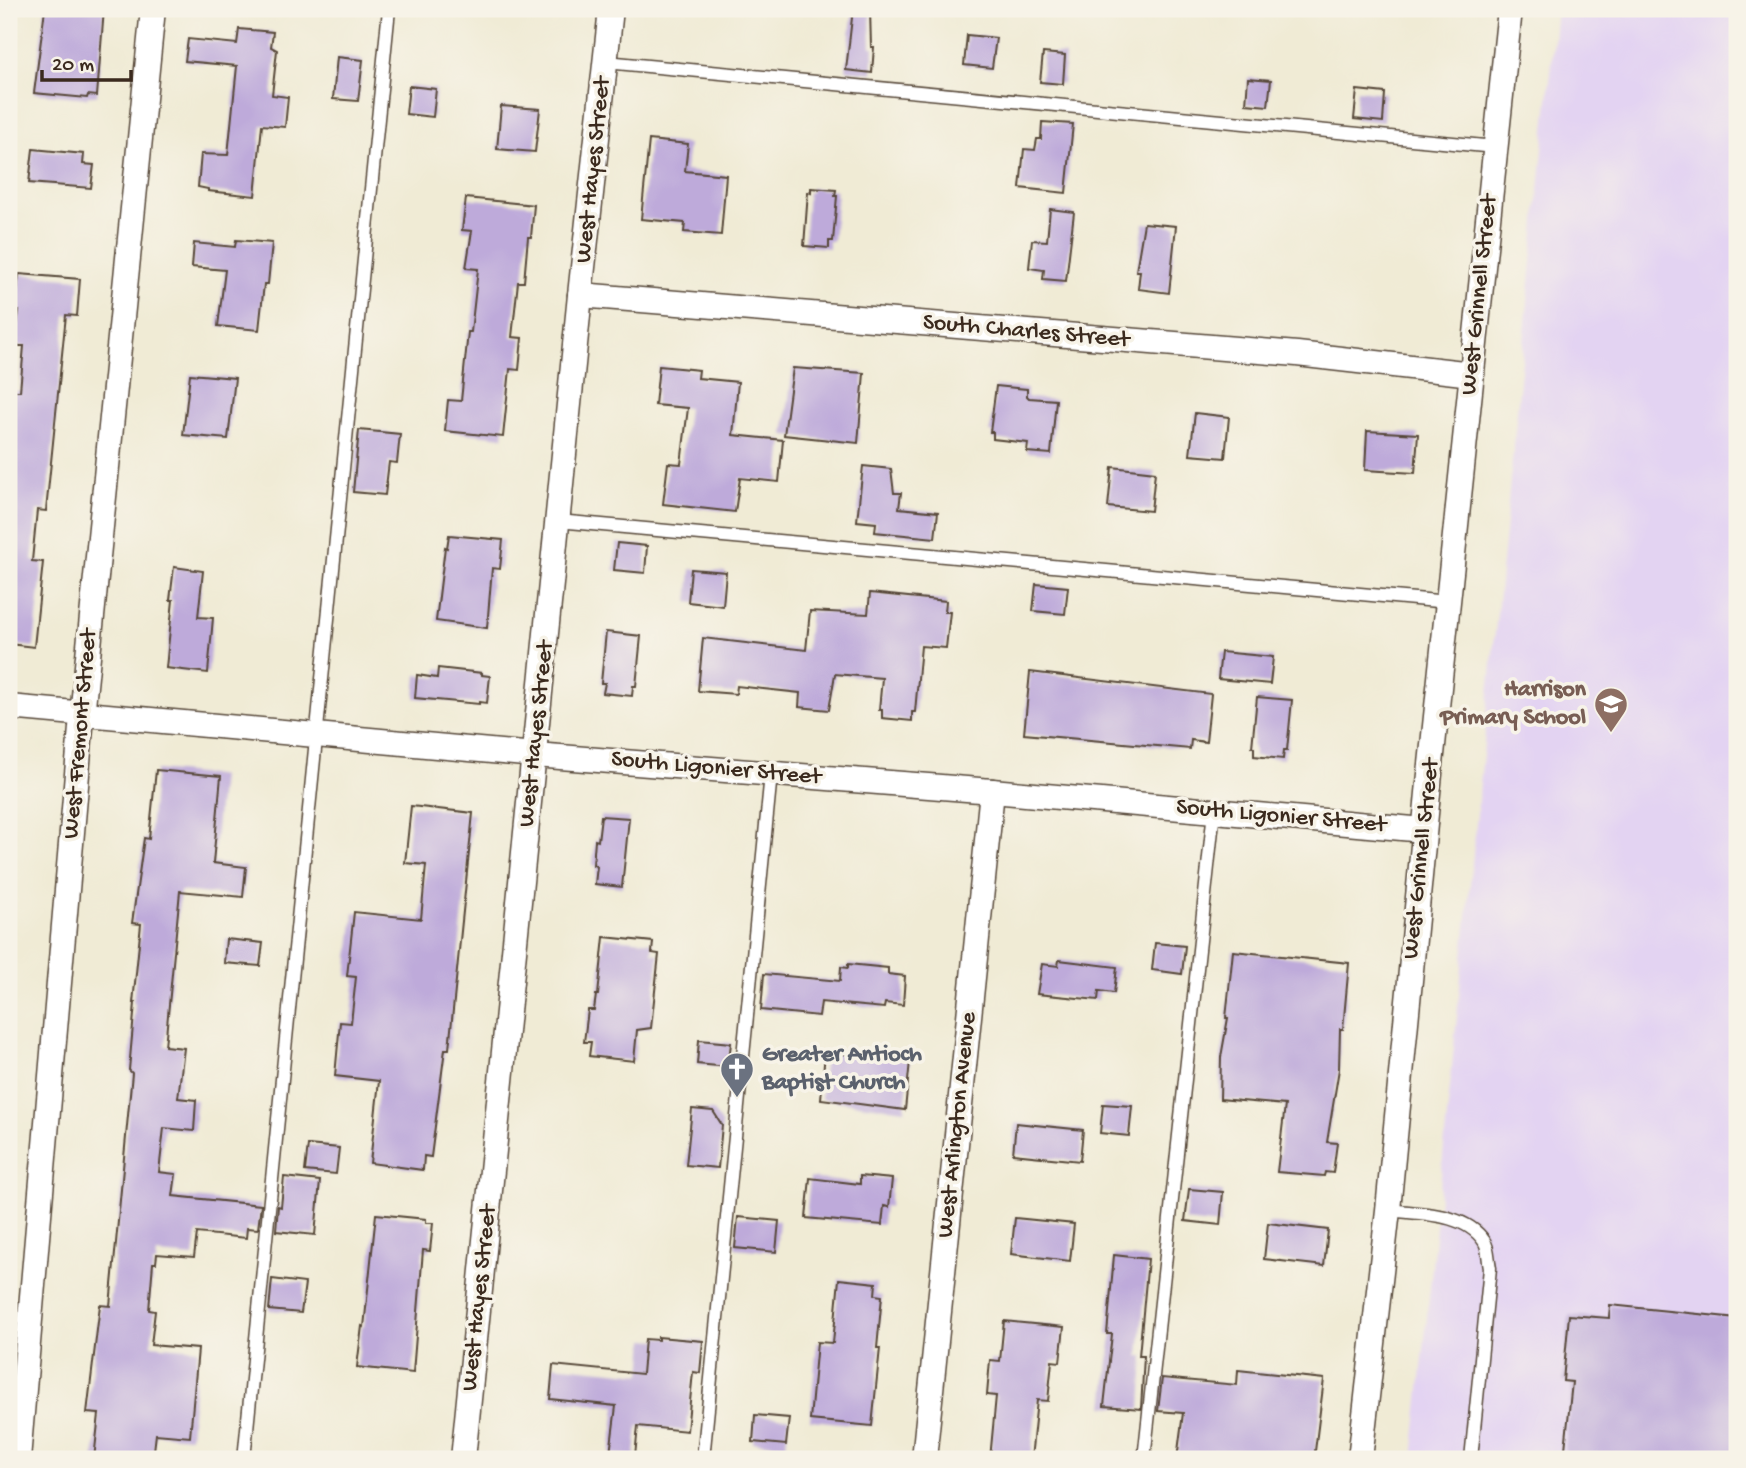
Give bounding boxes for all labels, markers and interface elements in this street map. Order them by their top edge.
scale bar [42,38,131,82]
text: 20 m [52,54,94,79]
street label: West Hayes Street [570,73,618,264]
street label: West Grinnell Street [1455,191,1505,397]
street label: South Charles Street [922,309,1133,356]
street label: West Fremont Street [57,626,105,840]
street label: West Hayes Street [513,637,561,828]
place label: Harrison Primary School [1438,676,1587,733]
school or university icon: Harrison Primary School [1592,685,1630,734]
street label: South Ligonier Street [610,745,824,793]
street label: West Grinnell Street [1397,755,1447,961]
street label: South Ligonier Street [1175,793,1389,841]
street label: West Arlington Avenue [932,1010,984,1239]
place label: Greater Antioch Baptist Church [761,1041,922,1098]
church icon: Greater Antioch Baptist Church [718,1050,756,1099]
street label: West Hayes Street [456,1201,504,1392]

